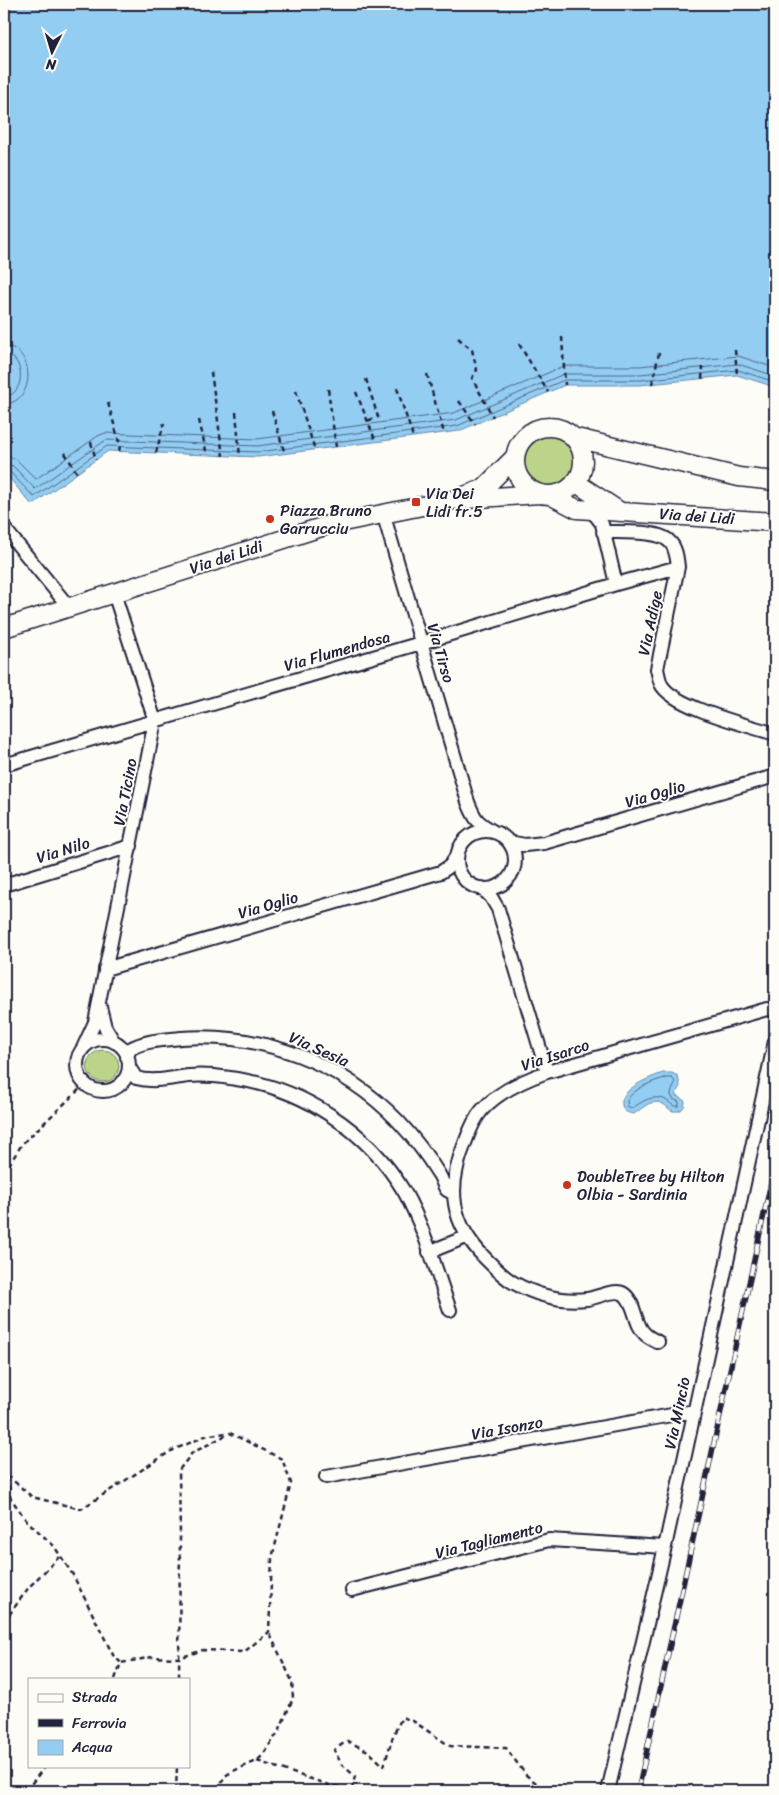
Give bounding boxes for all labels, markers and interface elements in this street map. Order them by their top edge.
north arrow [28,28,78,78]
text: N [45,52,58,77]
place label: Via Dei Lidi fr.5 [426,479,483,526]
place label: Piazza Bruno Garrucciu [280,496,372,543]
marker: Via Dei Lidi fr.5 [410,496,422,508]
street label: Via dei Lidi [658,499,736,533]
marker: Piazza Bruno Garrucciu [264,513,276,525]
street label: Via dei Lidi [186,531,267,582]
street label: Via Adige [629,588,671,658]
street label: Via Tirso [419,620,463,686]
street label: Via Flumendosa [281,622,393,680]
street label: Via Ticino [104,756,146,828]
street label: Via Oglio [621,772,689,816]
street label: Via Nilo [33,828,93,872]
street label: Via Oglio [234,883,302,927]
street label: Via Sesia [284,1023,355,1076]
street label: Via Isarco [517,1030,593,1080]
place label: DoubleTree by Hilton Olbia - Sardinia [577,1162,725,1209]
marker: DoubleTree by Hilton Olbia - Sardinia [561,1179,573,1191]
street label: Via Mincio [655,1374,699,1452]
street label: Via Isonzo [469,1407,545,1449]
street label: Via Tagliamento [432,1513,546,1567]
legend [28,1678,190,1768]
text: Strada [72,1684,118,1710]
text: Ferrovia [72,1710,127,1736]
text: Acqua [71,1734,113,1760]

